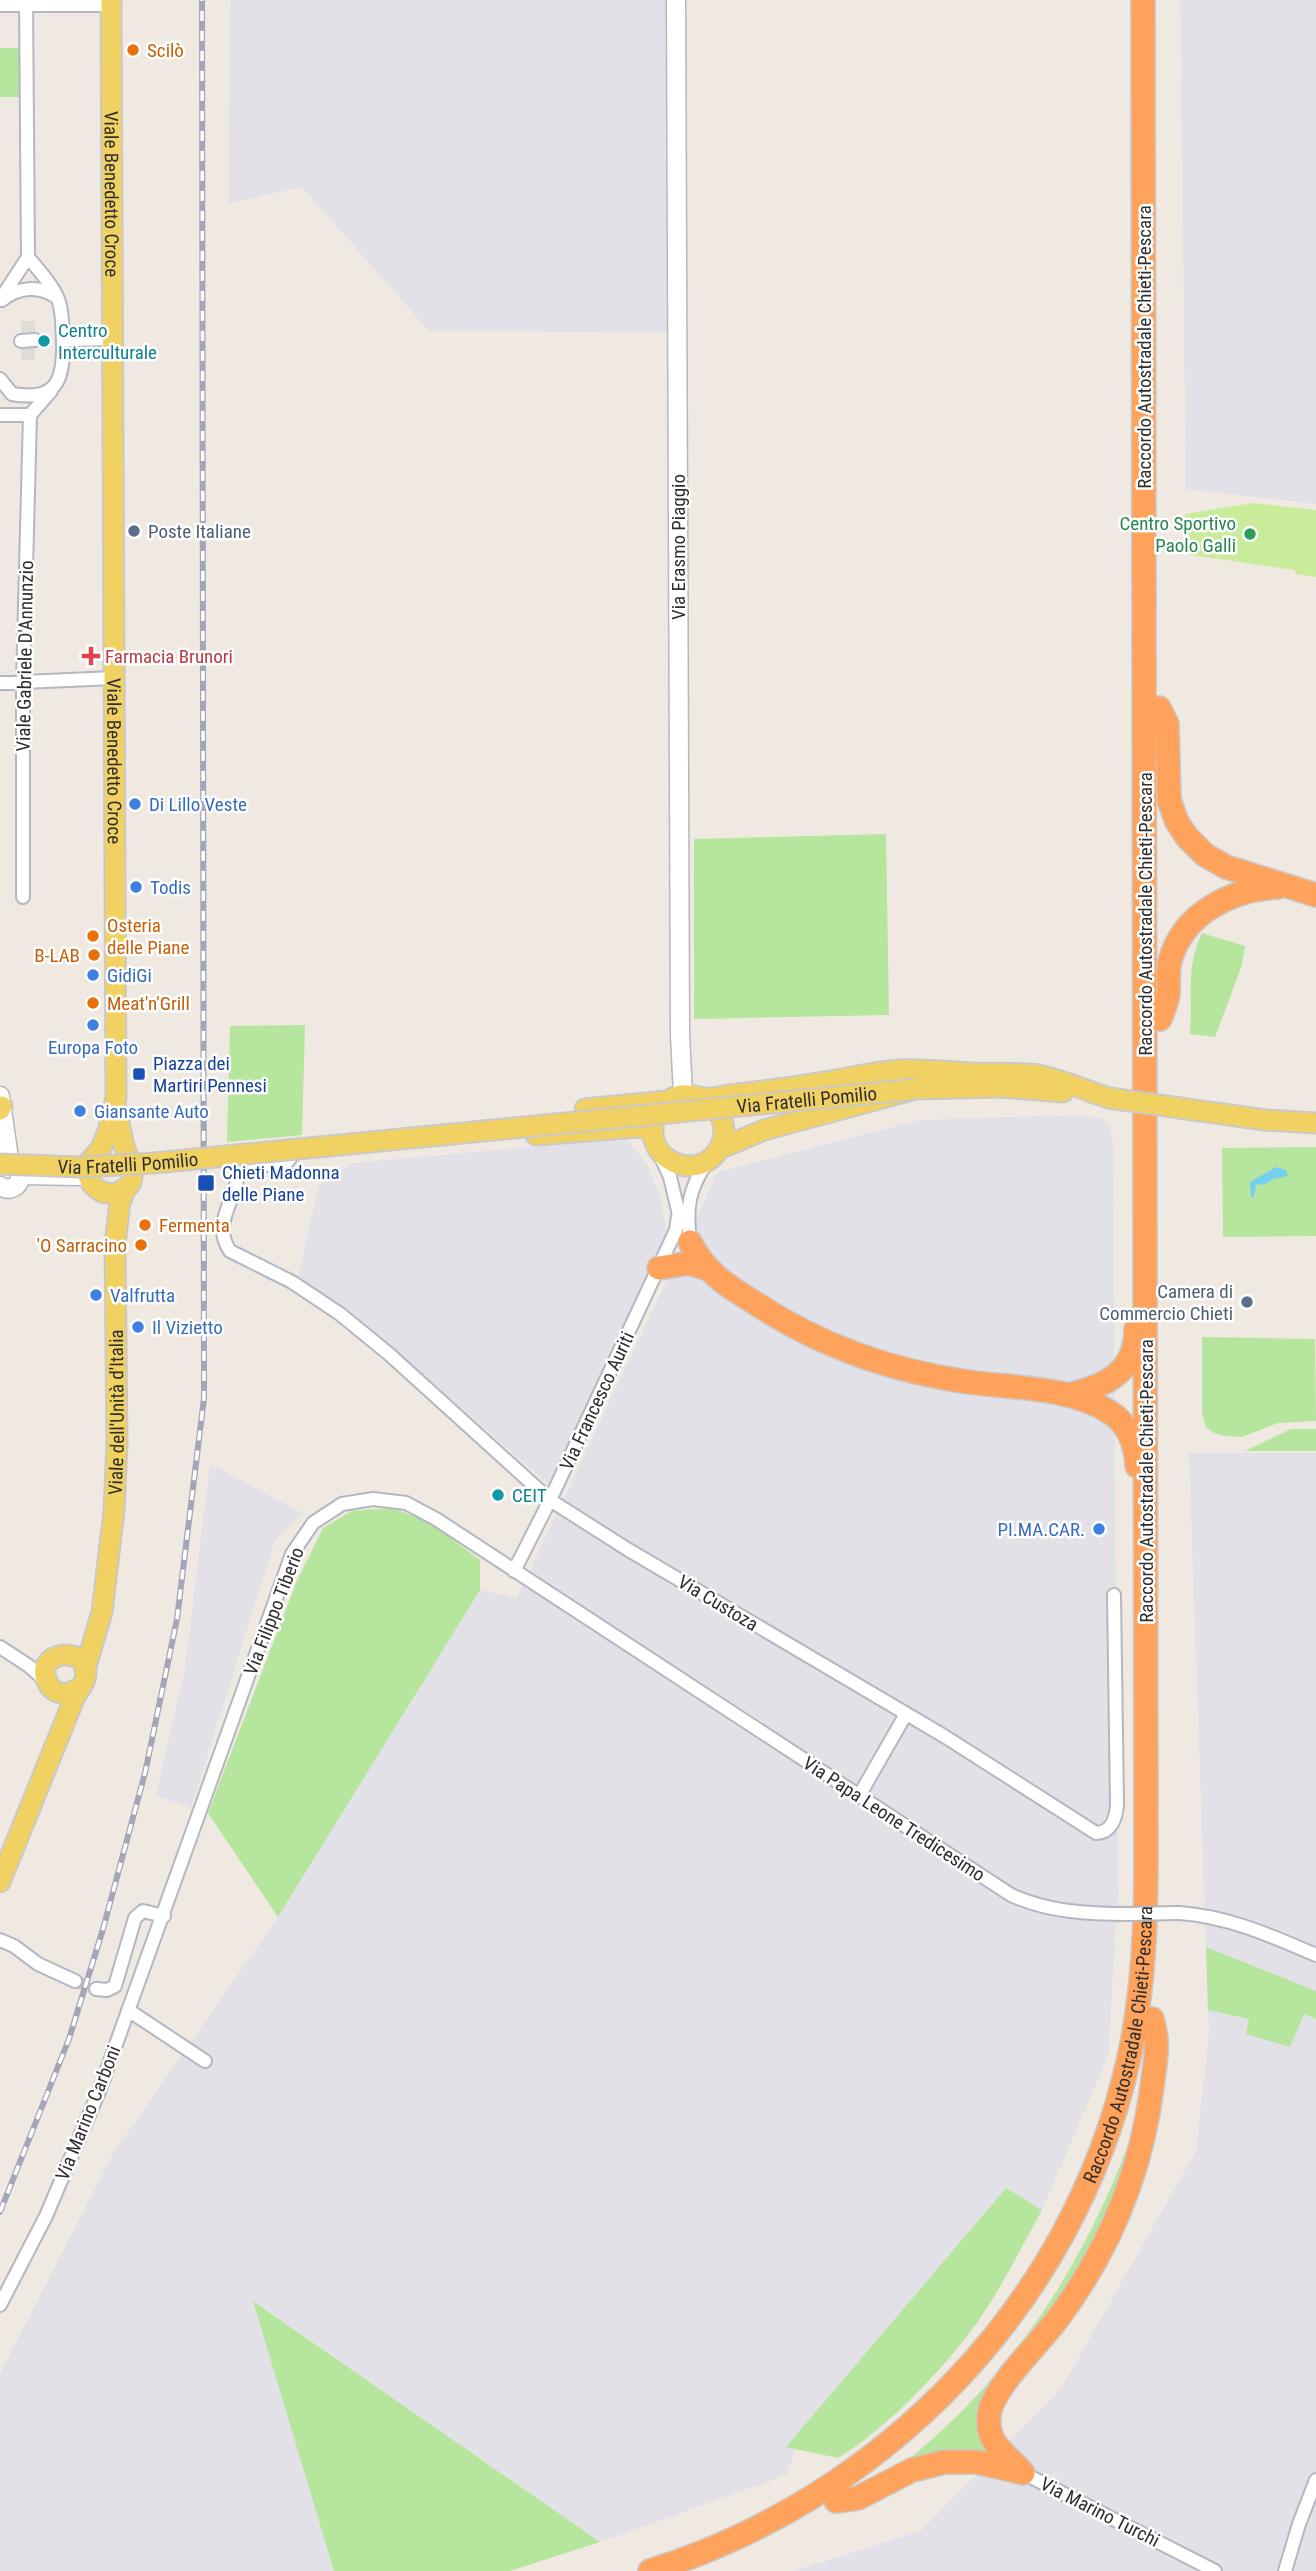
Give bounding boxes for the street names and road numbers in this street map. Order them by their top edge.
street label: Viale Benedetto Croce [100,111,124,277]
street label: Raccordo Autostradale Chieti-Pescara [1133,205,1156,489]
street label: Via Erasmo Piaggio [667,474,690,620]
street label: Viale Gabriele D'Annunzio [12,560,38,752]
street label: Viale Benedetto Croce [103,678,126,844]
street label: Raccordo Autostradale Chieti-Pescara [1134,772,1157,1056]
street label: Via Fratelli Pomilio [736,1081,878,1118]
street label: Via Fratelli Pomilio [57,1147,199,1179]
street label: Via Francesco Auriti [555,1328,639,1474]
street label: Viale dell'Unità d'Italia [103,1329,128,1496]
street label: Raccordo Autostradale Chieti-Pescara [1135,1339,1158,1623]
street label: Via Filippo Tiberio [239,1544,309,1678]
street label: Via Custoza [674,1570,762,1636]
street label: Via Papa Leone Tredicesimo [799,1751,989,1887]
street label: Raccordo Autostradale Chieti-Pescara [1078,1906,1157,2186]
street label: Via Marino Carboni [50,2042,126,2184]
street label: Via Marino Turchi [1036,2472,1164,2552]

